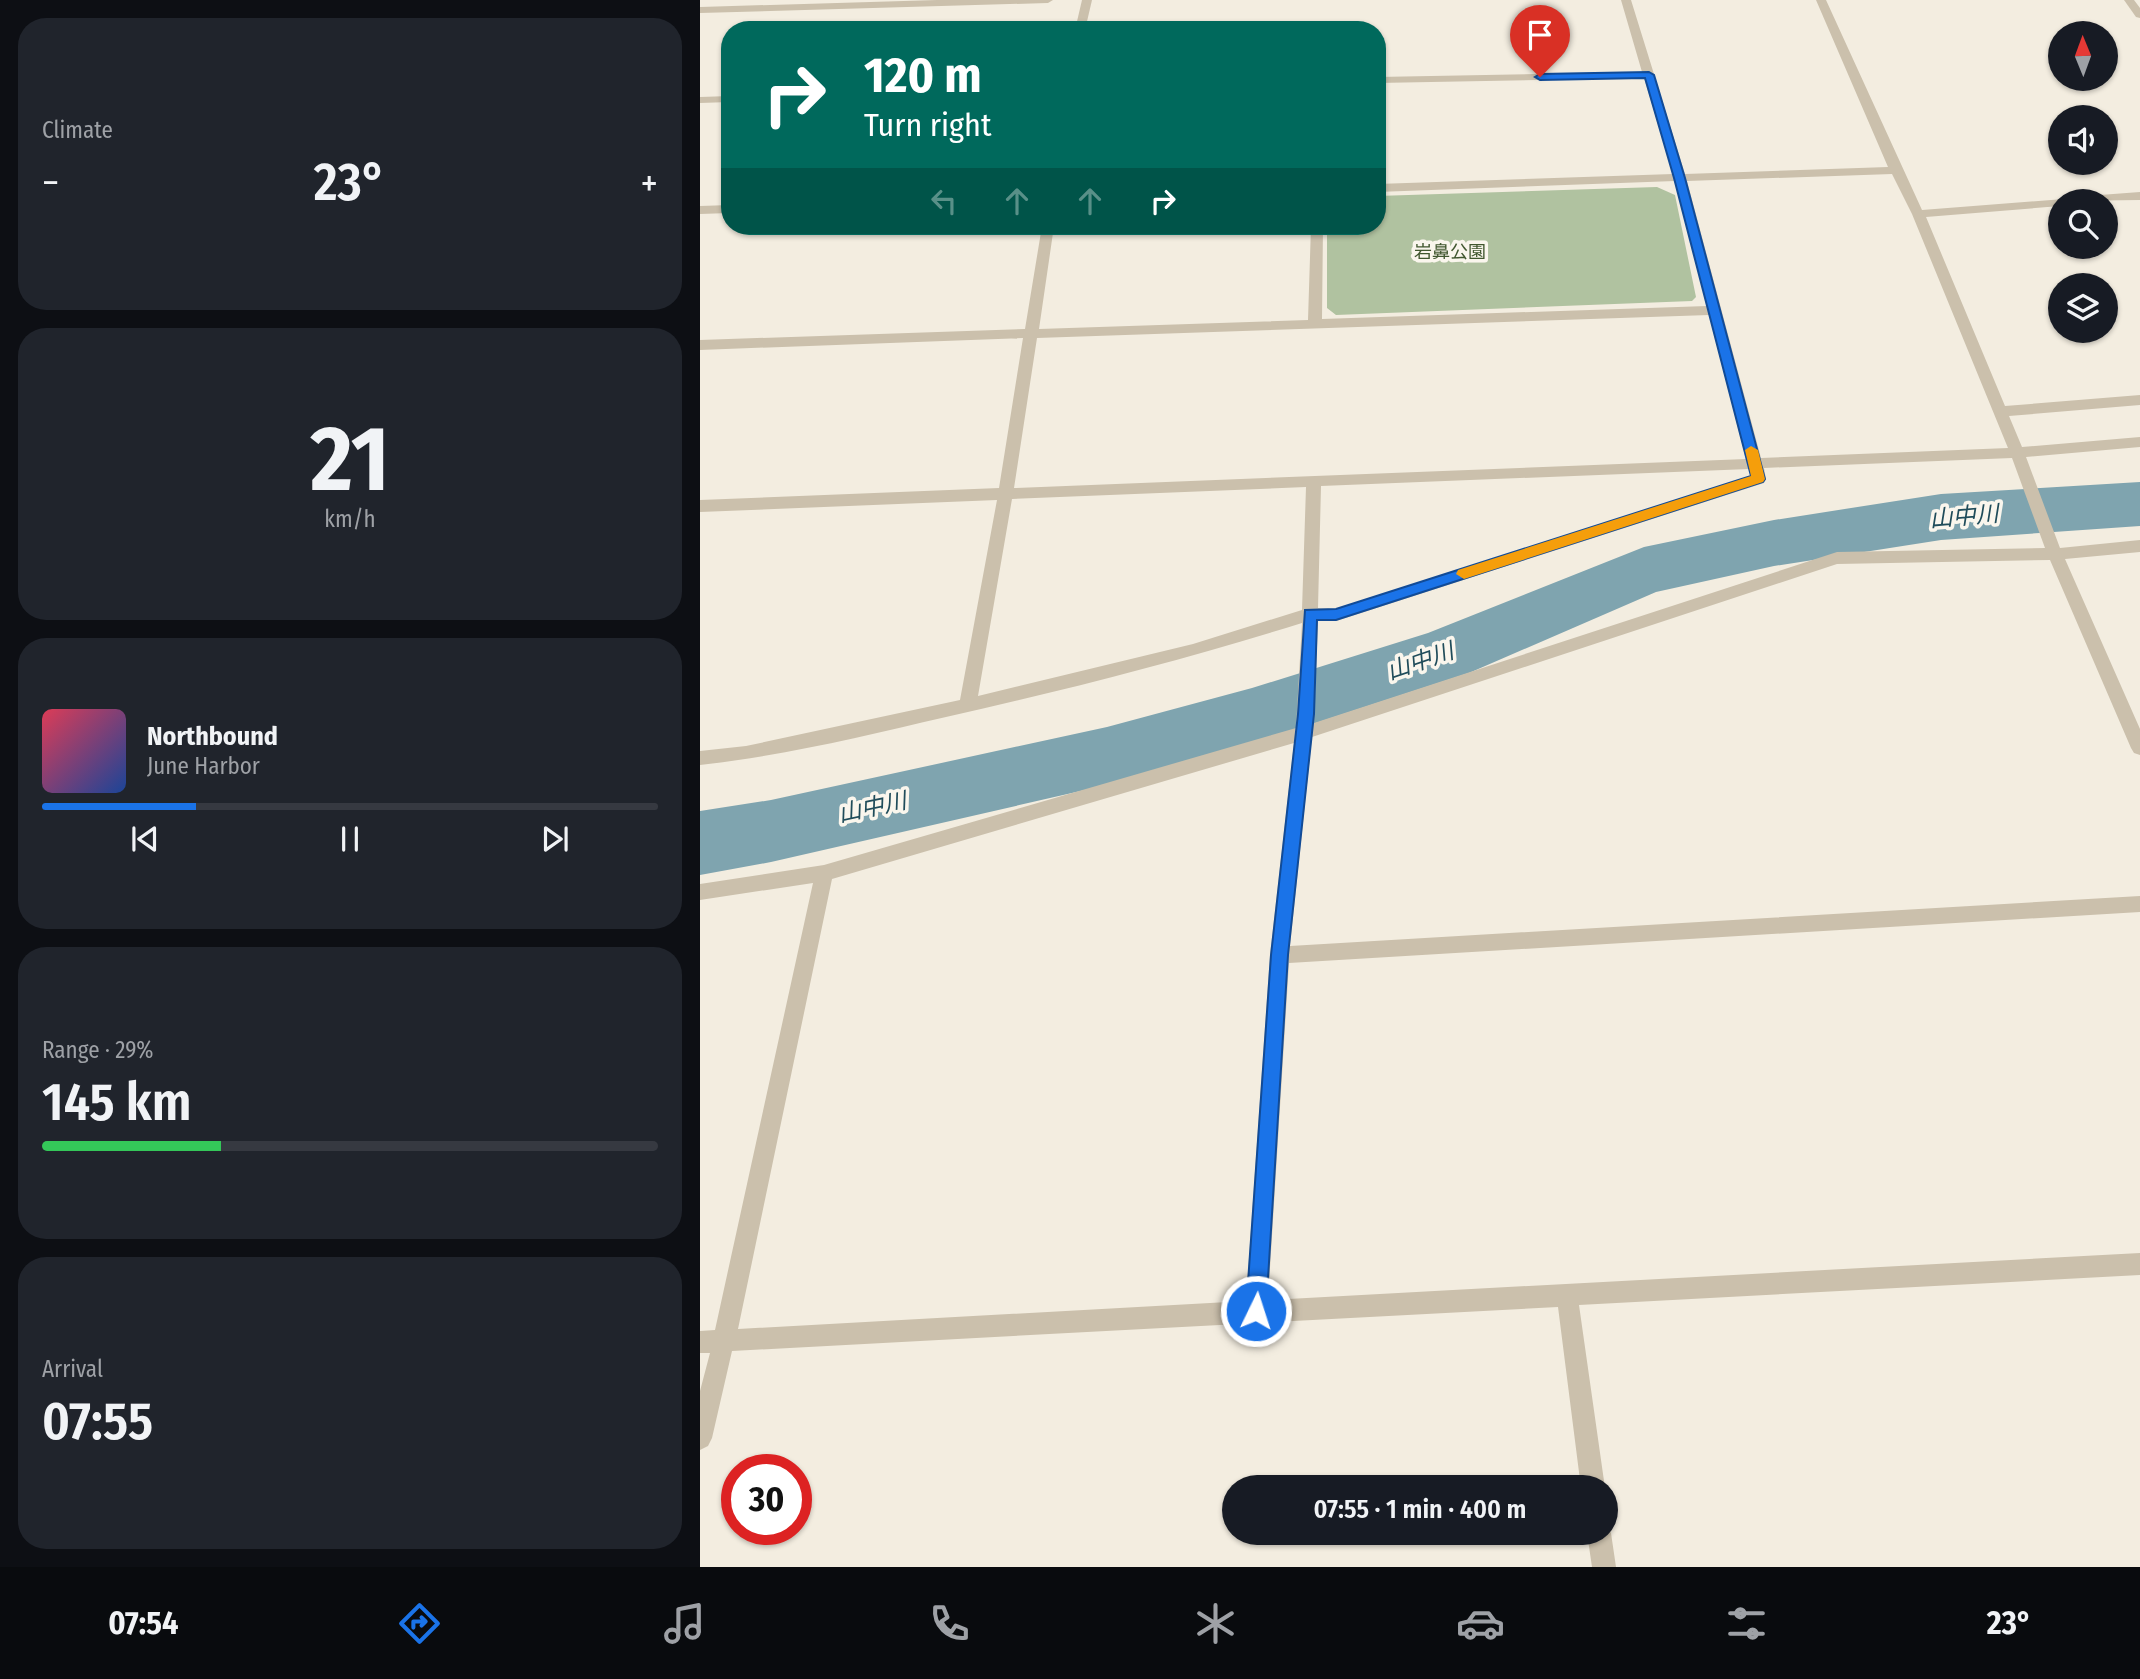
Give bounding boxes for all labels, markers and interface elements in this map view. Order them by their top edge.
pin [1510,5,1570,77]
icon: arrive [1521,16,1559,54]
north arrow [2048,21,2118,91]
map controls [2048,21,2118,343]
text: 120 m [864,46,982,105]
icon: right [749,49,840,140]
button: sound [2048,105,2118,175]
text: Turn right [864,106,991,144]
text: Climate [42,116,113,144]
text: 23° [314,151,386,214]
text: − [42,160,59,206]
text: + [641,160,658,206]
icon: left [925,182,963,220]
icon: ahead [998,182,1036,220]
icon: ahead [1071,182,1109,220]
icon: right [1144,182,1182,220]
button: search [2048,189,2118,259]
park label: 岩鼻公園 [1414,241,1486,263]
button: layers [2048,273,2118,343]
text: 21 [310,405,390,514]
water label: 山中川 [1928,499,2003,533]
text: km/h [324,505,376,533]
water label: 山中川 [1383,636,1460,685]
text: Northbound [147,721,278,752]
text: June Harbor [147,752,260,780]
water label: 山中川 [835,786,912,828]
icon: previous [126,820,164,858]
icon: pause [331,820,369,858]
icon: next [536,820,574,858]
text: Range · 29% [42,1036,154,1064]
text: 145 km [42,1071,191,1134]
position arrow [1219,1274,1293,1348]
text: Arrival [42,1355,103,1383]
text: 07:55 [42,1390,153,1453]
speed limit sign: 30 [721,1454,812,1545]
text: 07:55 · 1 min · 400 m [1313,1494,1527,1525]
icon: directions [395,1599,444,1648]
icon: music [660,1599,709,1648]
icon: phone [925,1599,974,1648]
icon: climate [1191,1599,1240,1648]
icon: car [1456,1599,1505,1648]
icon: filters [1722,1599,1771,1648]
text: 07:54 [108,1604,178,1642]
text: 23° [1987,1604,2032,1642]

